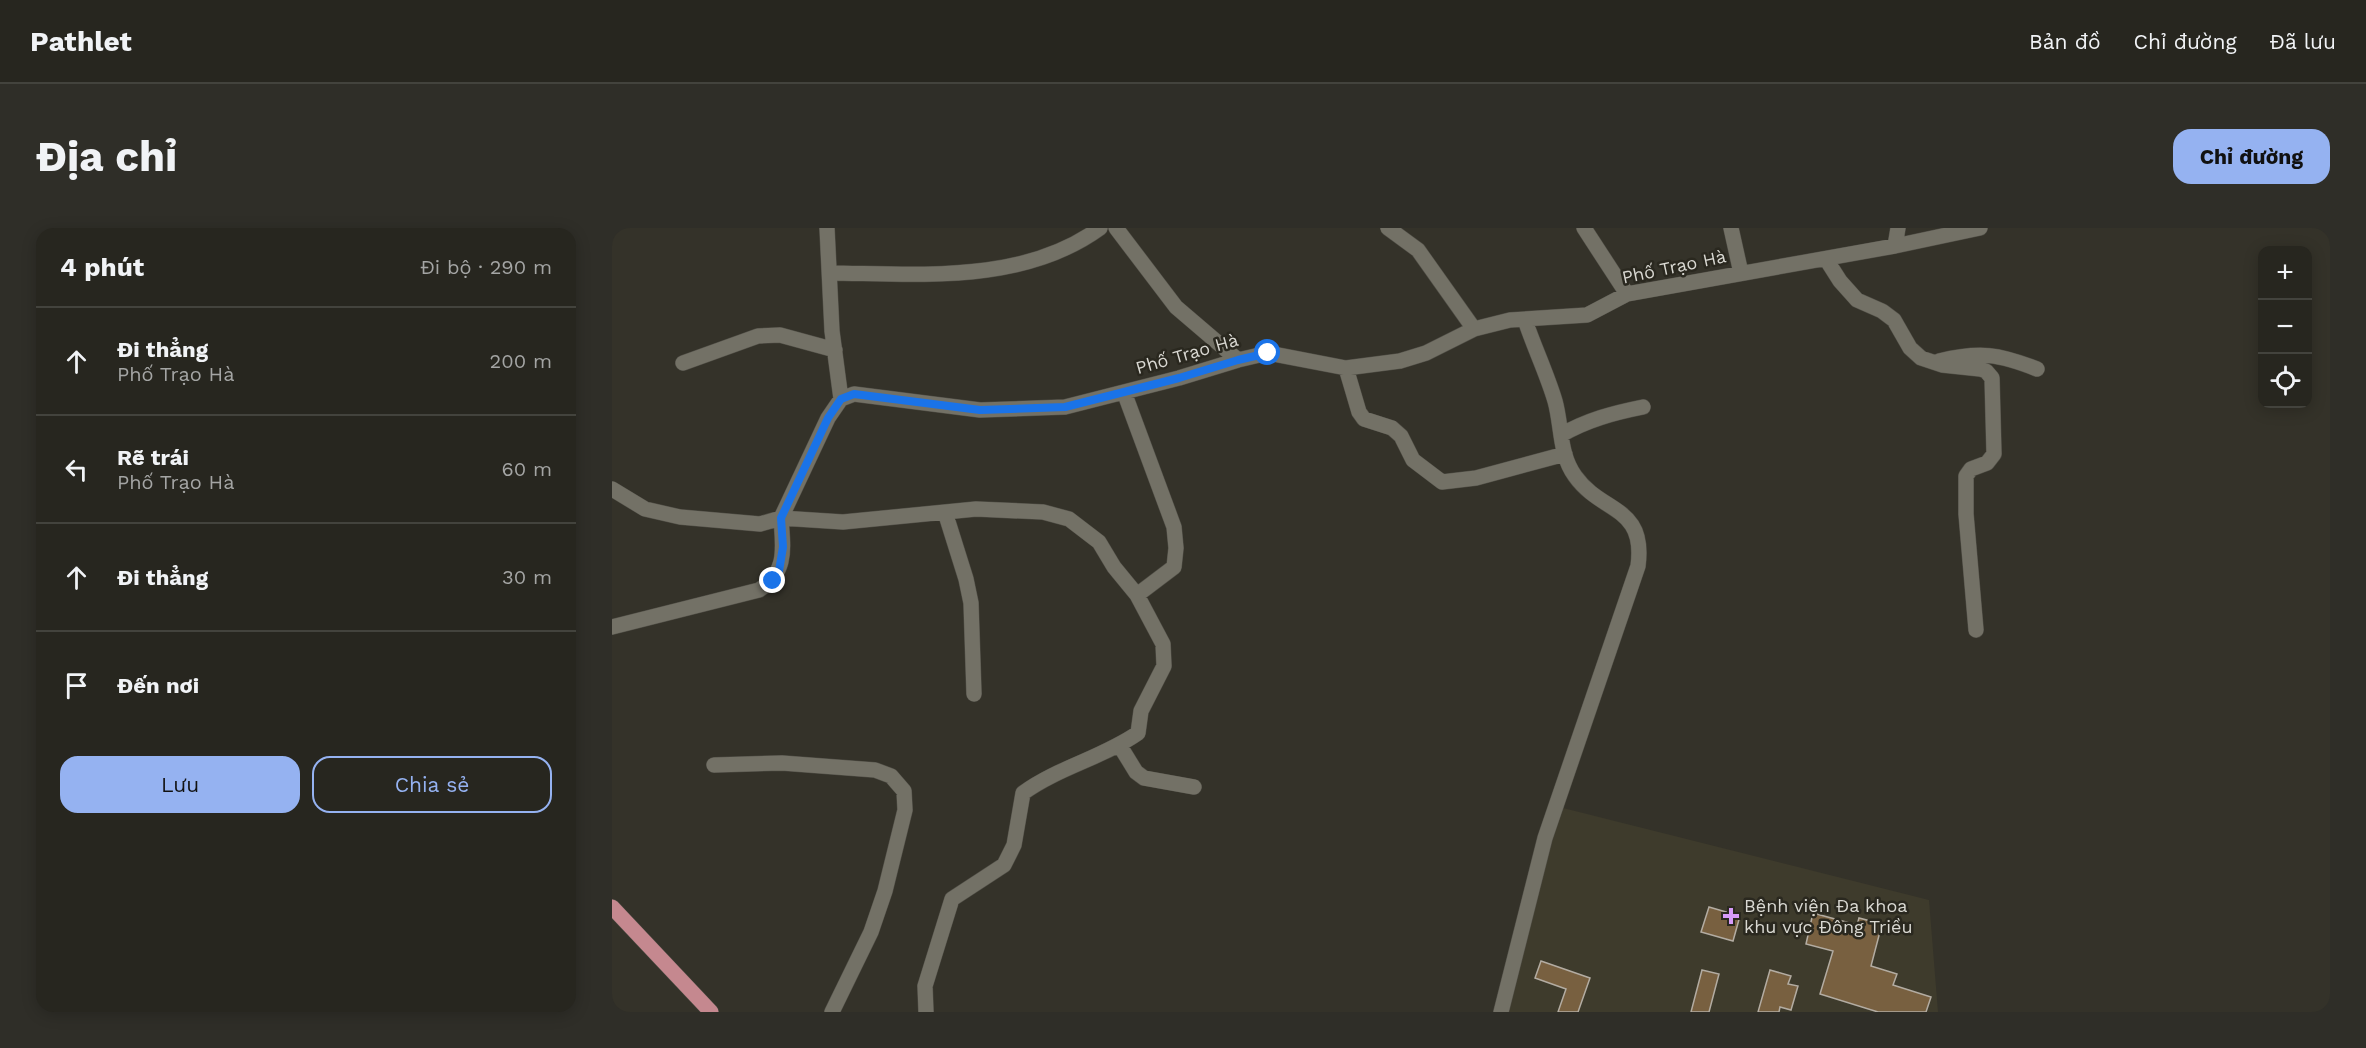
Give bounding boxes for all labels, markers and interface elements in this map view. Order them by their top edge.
text: Pathlet [30,25,132,58]
text: Bản đồ [2029,29,2101,54]
text: Chỉ đường [2134,29,2237,54]
text: Đã lưu [2270,29,2336,54]
button: Chỉ đường [2173,129,2330,184]
text: Địa chỉ [36,132,177,181]
street label: Phố Trạo Hà [1620,245,1728,288]
map controls [2258,246,2312,408]
button: + [2258,246,2312,300]
text: 4 phút [60,252,144,282]
text: Đi bộ · 290 m [420,255,552,279]
button: − [2258,300,2312,354]
street label: Phố Trạo Hà [1133,329,1241,378]
text: Đi thẳng [117,337,208,362]
route start [1254,339,1280,365]
icon: ahead [60,345,93,378]
text: 200 m [490,349,552,373]
button: locate [2258,354,2312,408]
text: Phố Trạo Hà [117,362,234,386]
text: Rẽ trái [117,445,189,470]
icon: left [60,453,93,486]
text: 60 m [502,457,552,481]
text: Phố Trạo Hà [117,470,234,494]
icon: ahead [60,561,93,594]
text: Đi thẳng [117,565,208,590]
text: 30 m [502,565,552,589]
route end [759,567,785,593]
icon: arrive [60,669,93,702]
text: Đến nơi [117,673,199,698]
button: Lưu [60,756,300,813]
button: Chia sẻ [312,756,552,813]
place label: Bệnh viện Đa khoa khu vực Đông Triều [1744,895,1913,937]
marker: Bệnh viện Đa khoa khu vực Đông Triều [1722,907,1740,925]

